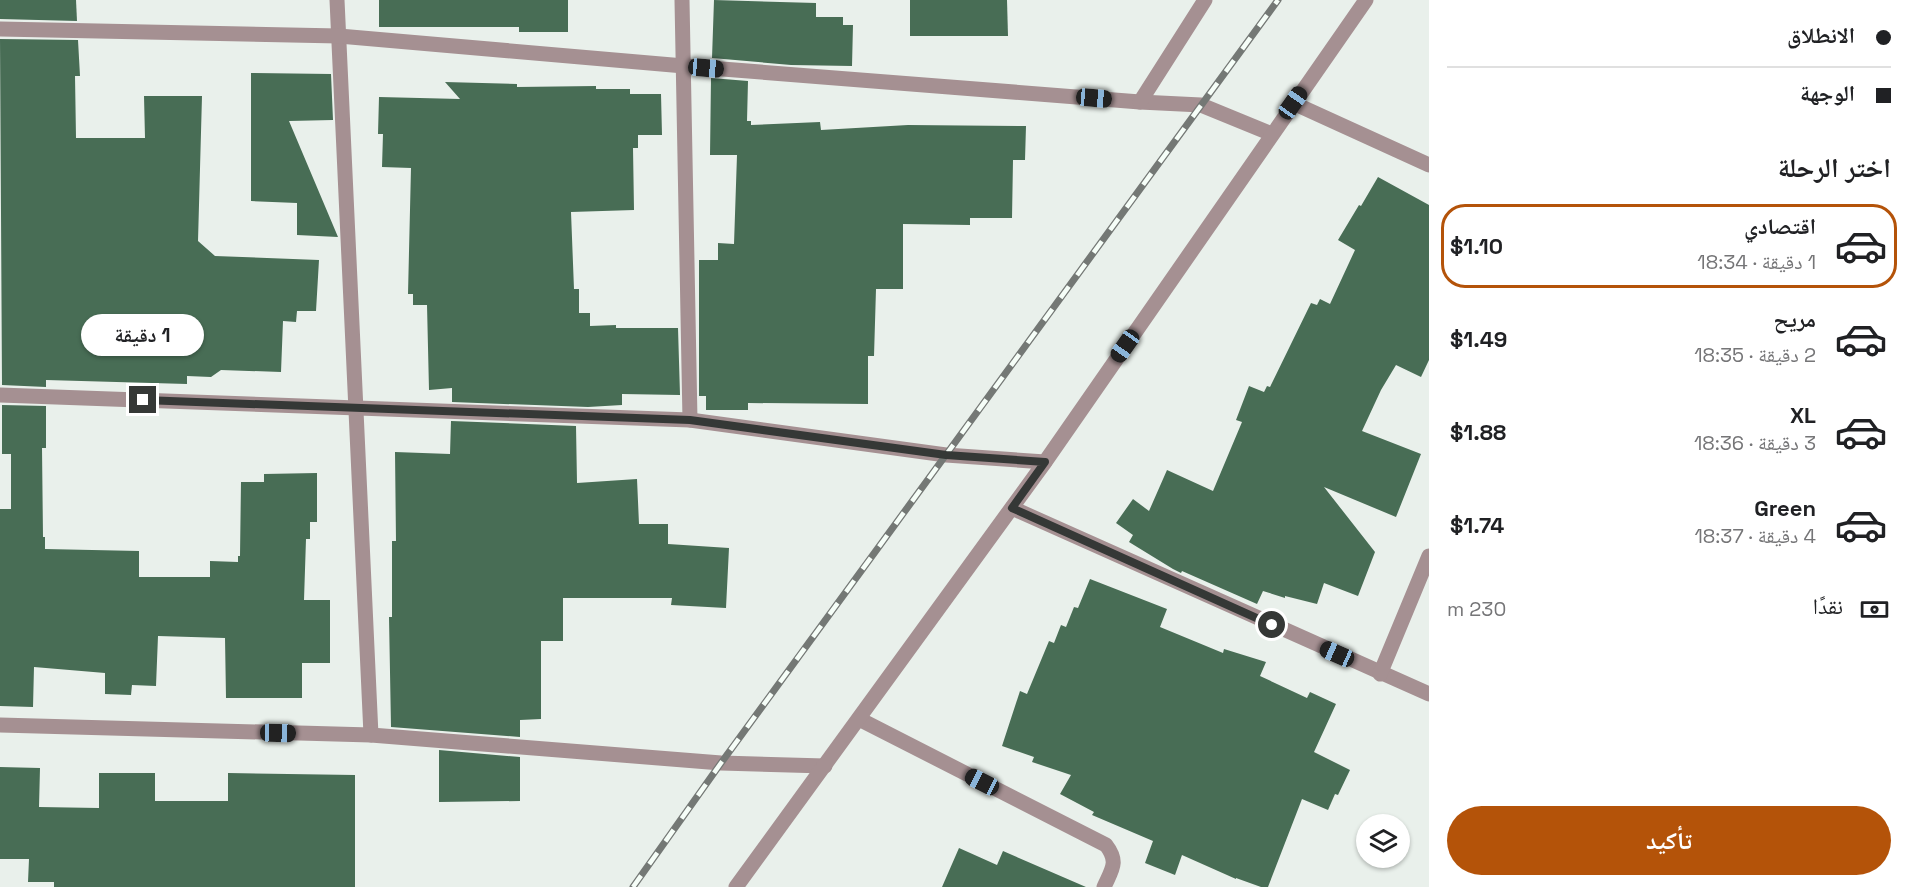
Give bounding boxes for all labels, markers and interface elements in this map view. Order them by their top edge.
text: الانطلاق [1787,21,1855,49]
car [687,57,725,79]
text: الوجهة [1800,79,1855,107]
car [1275,83,1311,123]
car [1075,87,1113,109]
text: اختر الرحلة [1778,150,1891,185]
text: اقتصادي [1744,212,1816,240]
icon: car [1834,219,1888,273]
text: $1.10 [1450,232,1503,260]
text: 1 دقيقة · 18:34 [1697,249,1816,275]
text: مريح [1773,305,1816,333]
icon: car [1834,312,1888,366]
callout: 1 دقيقة [82,313,204,355]
text: 1 دقيقة [114,322,171,348]
text: $1.49 [1450,325,1507,353]
car [1107,326,1143,366]
text: 2 دقيقة · 18:35 [1694,342,1816,368]
route end [129,386,156,413]
text: XL [1790,401,1816,429]
icon: car [1834,405,1888,459]
text: $1.88 [1450,418,1506,446]
text: 3 دقيقة · 18:36 [1694,430,1816,456]
text: Green [1754,494,1816,522]
icon: car [1834,498,1888,552]
text: $1.74 [1450,511,1504,539]
text: 4 دقيقة · 18:37 [1694,523,1816,549]
text: نقدًا [1813,592,1843,620]
icon: cash [1858,593,1891,626]
text: 230 m [1447,596,1506,622]
route start [1258,611,1285,638]
car [1317,638,1357,670]
car [260,724,296,742]
car [962,766,1002,798]
button: تأكيد [1447,806,1891,875]
map controls [1356,814,1410,868]
button: layers [1356,814,1410,868]

